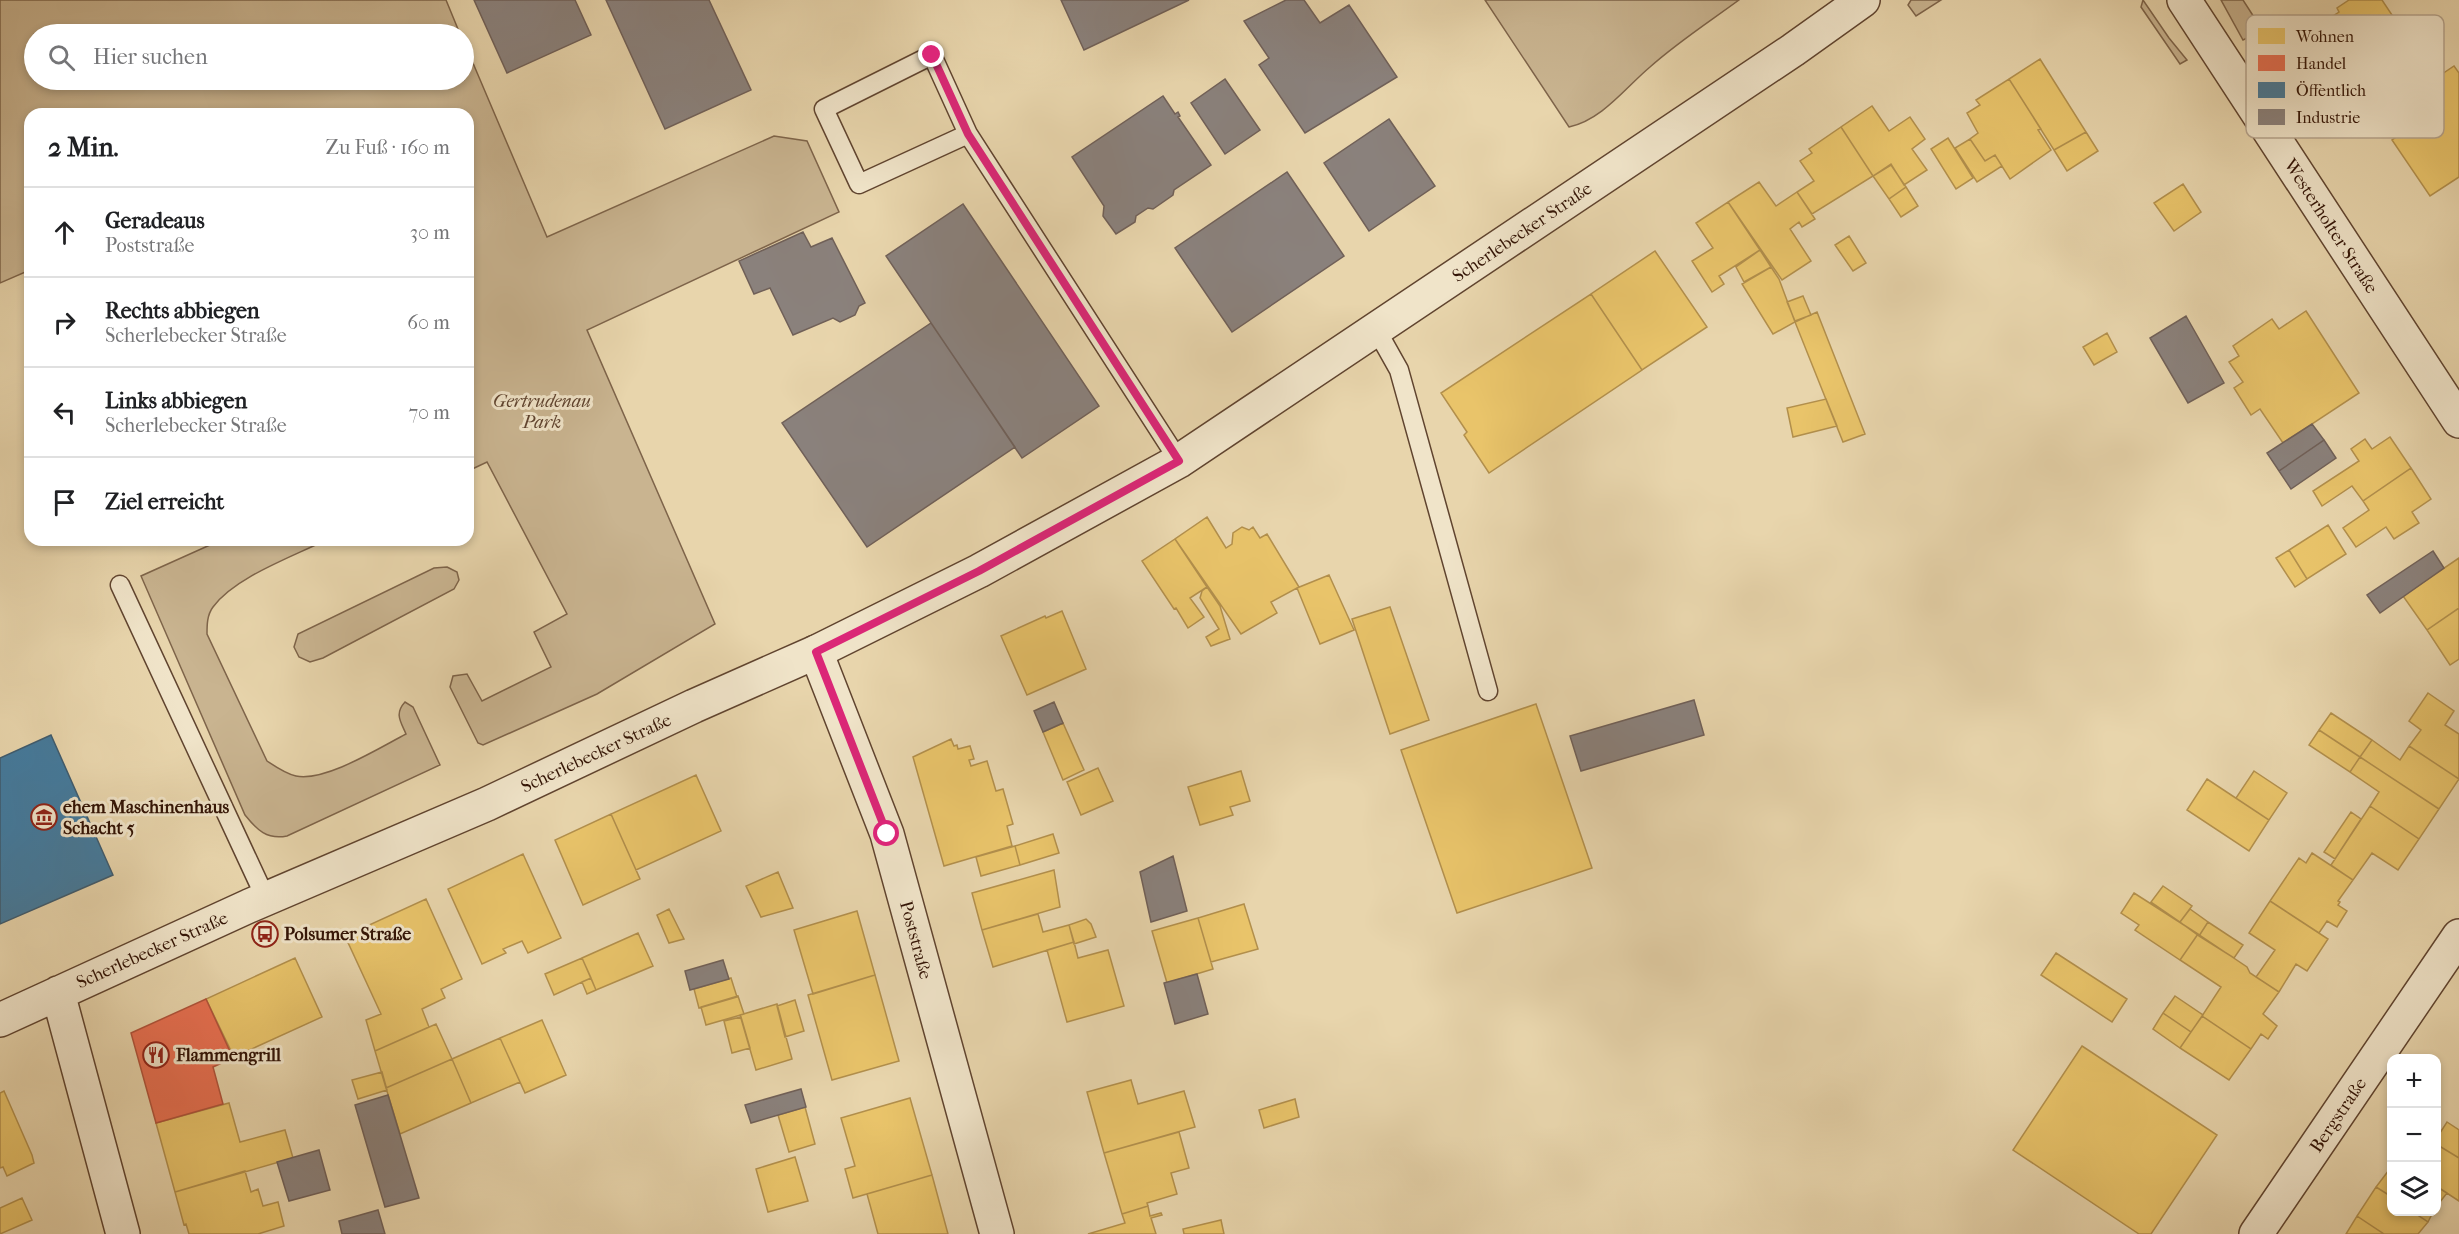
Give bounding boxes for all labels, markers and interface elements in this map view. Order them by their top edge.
legend [2246,15,2444,138]
search box [24,24,474,90]
text: Wohnen [2295,27,2355,46]
icon: search [45,41,78,74]
route end [918,41,944,67]
text: Hier suchen [93,44,208,70]
text: Handel [2296,54,2347,73]
text: Öffentlich [2296,81,2366,100]
text: Industrie [2296,108,2360,127]
text: 2 Min. [48,132,119,163]
text: Zu Fuß · 160 m [325,136,450,159]
street label: Westerholter Straße [2279,154,2382,298]
street label: Scherlebecker Straße [1449,178,1596,287]
text: Geradeaus [105,208,205,234]
icon: ahead [48,216,81,249]
text: 30 m [410,221,450,244]
text: Poststraße [105,234,194,257]
text: Rechts abbiegen [105,298,260,324]
icon: right [48,306,81,339]
text: 60 m [407,311,450,334]
text: Scherlebecker Straße [105,324,287,347]
text: Links abbiegen [105,388,247,414]
park label: Gertrudenau Park [493,391,591,433]
icon: left [48,396,81,429]
text: 70 m [408,401,450,424]
text: Scherlebecker Straße [105,414,287,437]
icon: arrive [48,486,81,519]
text: Ziel erreicht [105,489,224,515]
street label: Scherlebecker Straße [518,709,675,798]
place label: ehem Maschinenhaus Schacht 5 [63,797,230,839]
museum icon: ehem Maschinenhaus Schacht 5 [29,802,59,832]
route start [873,820,899,846]
street label: Poststraße [895,899,936,982]
street label: Scherlebecker Straße [73,908,231,993]
bus stop icon: Polsumer Straße [250,919,280,949]
place label: Polsumer Straße [284,924,411,945]
restaurant icon: Flammengrill [141,1040,171,1070]
place label: Flammengrill [175,1045,282,1066]
map controls [2387,1054,2441,1216]
button: + [2387,1054,2441,1108]
street label: Bergstraße [2306,1074,2371,1157]
button: − [2387,1108,2441,1162]
button: layers [2387,1162,2441,1216]

